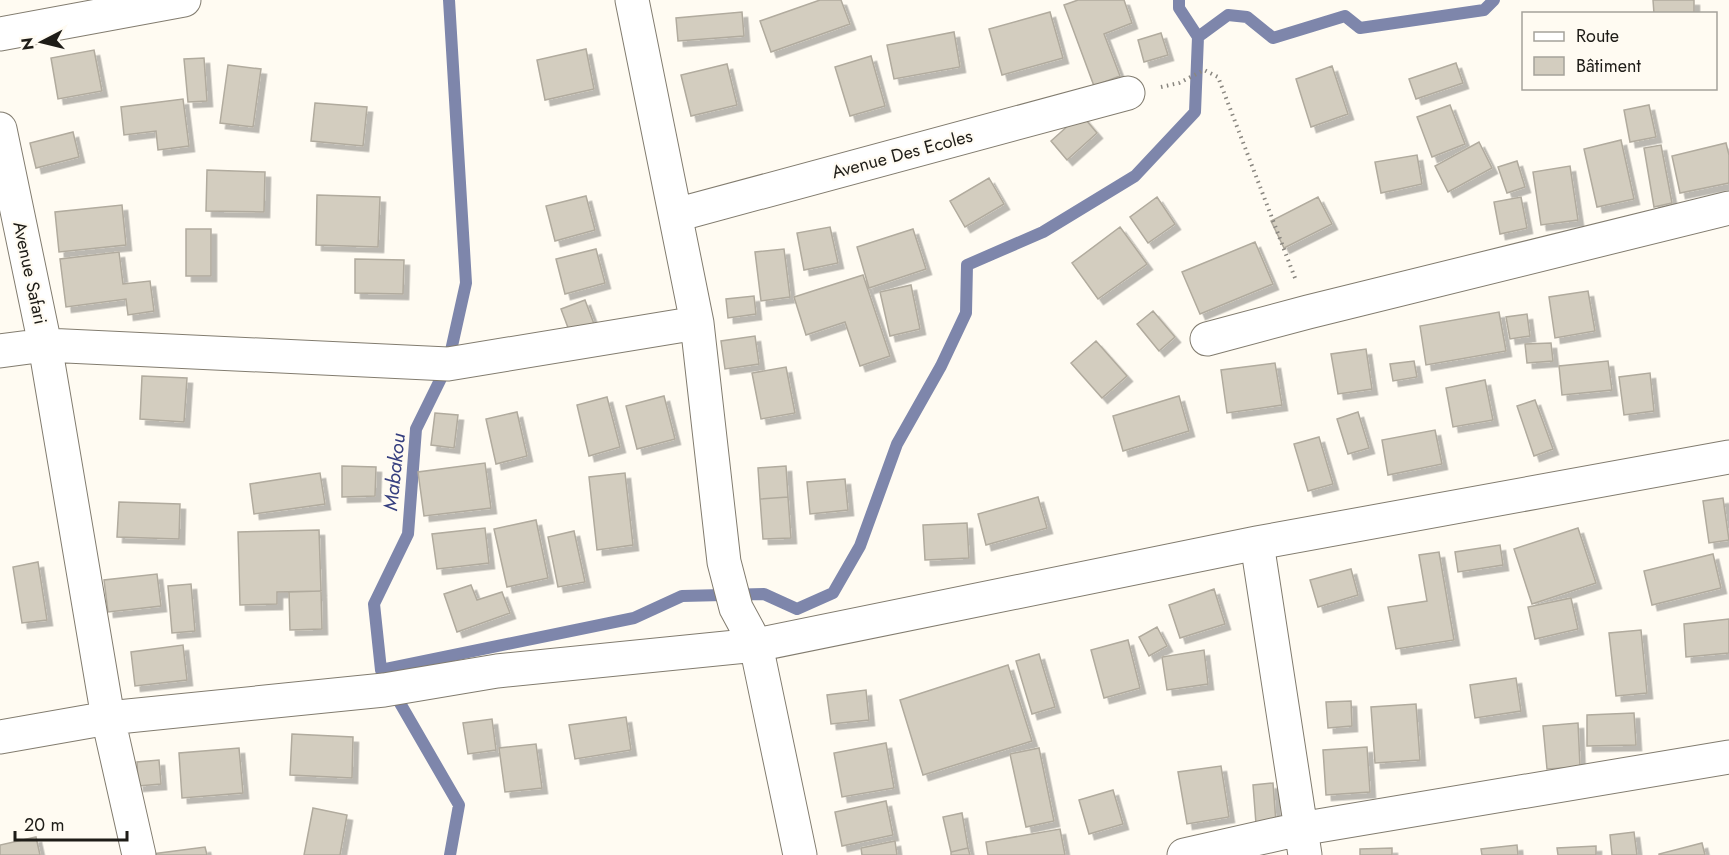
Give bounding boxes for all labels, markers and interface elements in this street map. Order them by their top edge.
north arrow [12,12,72,72]
legend [1522,12,1717,90]
text: Route [1576,23,1619,49]
text: N [15,36,40,51]
text: Bâtiment [1576,53,1642,79]
street label: Avenue Des Ecoles [829,123,975,185]
street label: Avenue Safari [6,219,54,327]
water label: Mabakou [376,432,413,512]
scale bar [15,804,128,842]
text: 20 m [24,812,64,838]

